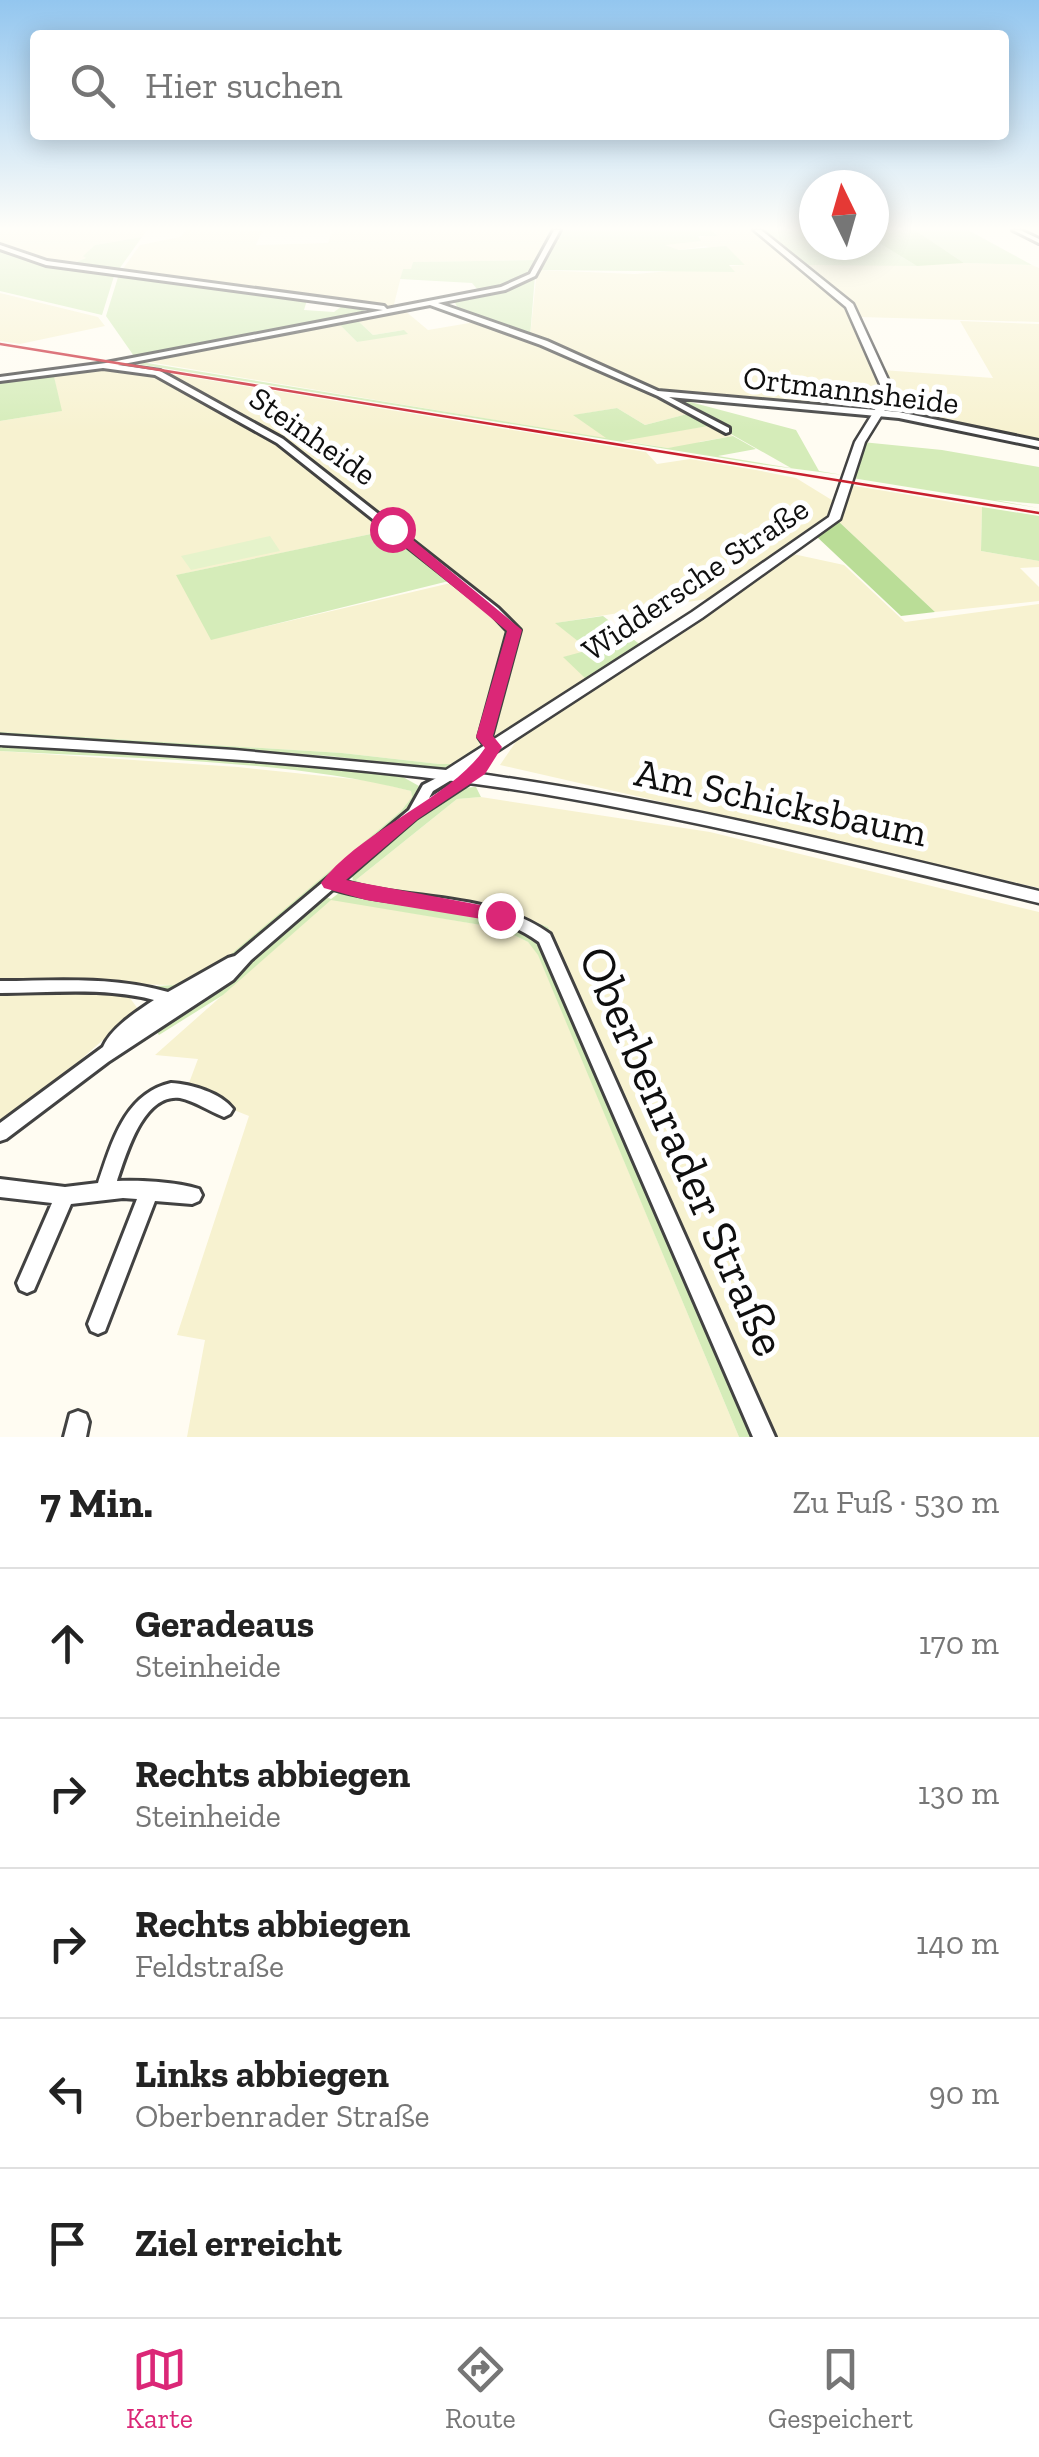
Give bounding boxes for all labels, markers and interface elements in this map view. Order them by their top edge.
search box [30,30,1009,140]
icon: search [65,58,120,113]
text: Hier suchen [145,62,343,108]
north arrow [799,170,889,260]
street label: Ortmannsheide [741,358,961,422]
street label: Steinheide [242,379,384,493]
street label: Widdersche Straße [575,489,815,669]
route start [370,507,416,553]
street label: Am Schicksbaum [631,748,932,856]
route end [478,893,524,939]
street label: Oberbenrader Straße [567,938,799,1364]
text: 7 Min. [40,1477,153,1528]
text: Zu Fuß · 530 m [793,1483,999,1521]
text: Geradeaus [135,1601,314,1647]
icon: ahead [40,1616,95,1671]
text: 170 m [919,1624,999,1662]
text: Steinheide [135,1647,281,1685]
text: Rechts abbiegen [135,1751,410,1797]
icon: right [40,1766,95,1821]
text: 130 m [918,1774,999,1812]
text: Steinheide [135,1797,281,1835]
text: Rechts abbiegen [135,1901,410,1947]
icon: right [40,1916,95,1971]
text: 140 m [916,1924,999,1962]
text: Feldstraße [135,1947,284,1985]
text: Links abbiegen [135,2051,389,2097]
icon: left [40,2066,95,2121]
text: 90 m [929,2074,999,2112]
text: Oberbenrader Straße [135,2097,430,2135]
icon: arrive [40,2216,95,2271]
text: Ziel erreicht [135,2220,342,2266]
tab: Karte [126,2342,193,2435]
tab: Route [445,2342,516,2435]
tab: Gespeichert [768,2342,913,2435]

